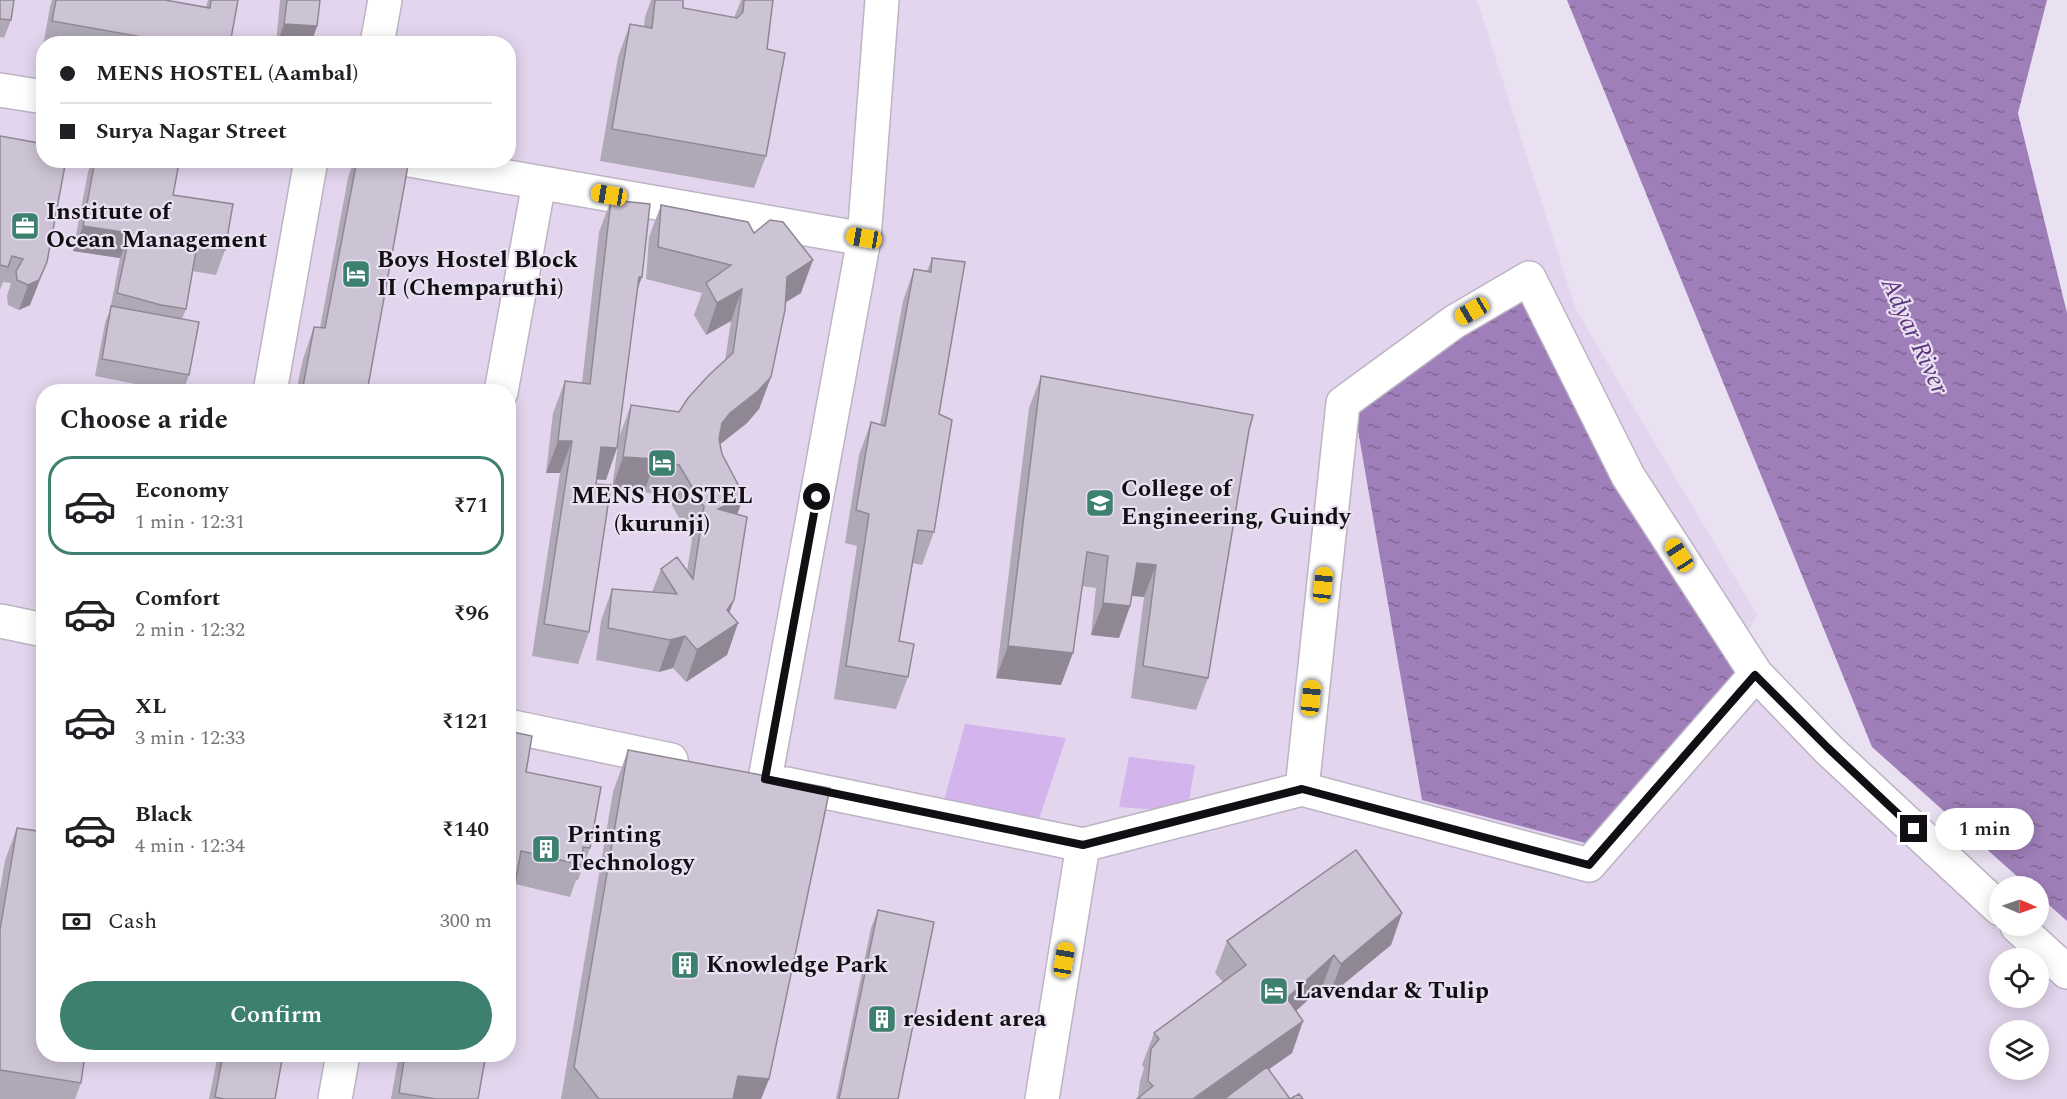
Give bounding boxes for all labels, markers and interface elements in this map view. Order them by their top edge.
text: MENS HOSTEL (Aambal) [96,57,358,90]
text: Surya Nagar Street [96,115,287,148]
car [590,183,628,207]
place label: Institute of Ocean Management [46,194,267,258]
office icon: Institute of Ocean Management [9,210,41,242]
car [845,226,883,250]
place label: Boys Hostel Block II (Chemparuthi) [377,242,579,306]
hotel icon: Boys Hostel Block II (Chemparuthi) [340,258,372,290]
water label: Adyar River [1870,270,1960,402]
car [1452,294,1492,328]
text: Choose a ride [60,399,228,441]
hotel icon: MENS HOSTEL (kurunji) [646,447,678,479]
place label: College of Engineering, Guindy [1121,471,1352,535]
text: Economy [135,474,228,507]
place label: MENS HOSTEL (kurunji) [571,478,753,542]
icon: car [63,479,117,533]
route start [803,483,830,510]
school or university icon: College of Engineering, Guindy [1084,487,1116,519]
text: ₹71 [454,489,489,522]
text: 1 min · 12:31 [135,507,245,537]
car [1662,535,1696,575]
car [1312,566,1334,604]
text: Comfort [135,582,220,615]
icon: car [63,587,117,641]
text: ₹96 [454,597,489,630]
text: 2 min · 12:32 [135,615,245,645]
car [1300,679,1322,717]
text: XL [135,690,166,723]
icon: car [63,695,117,749]
text: ₹121 [442,705,489,738]
text: 3 min · 12:33 [135,723,245,753]
text: Black [135,798,193,831]
icon: car [63,803,117,857]
callout: 1 min [1935,808,2034,850]
text: ₹140 [442,813,489,846]
text: 1 min [1959,814,2010,844]
route end [1900,815,1927,842]
place label: Printing Technology [567,817,696,881]
text: 4 min · 12:34 [135,831,245,861]
building icon: Printing Technology [530,833,562,865]
north arrow [1989,876,2049,936]
map controls [1989,876,2049,1080]
icon: cash [60,905,93,938]
text: Cash [108,905,157,938]
text: 300 m [440,906,492,936]
car [1052,941,1076,979]
place label: Knowledge Park [706,947,888,983]
button: locate [1989,948,2049,1008]
building icon: Knowledge Park [669,949,701,981]
place label: Lavendar & Tulip [1295,973,1489,1009]
hotel icon: Lavendar & Tulip [1258,975,1290,1007]
button: Confirm [60,981,492,1050]
place label: resident area [903,1001,1047,1037]
building icon: resident area [866,1003,898,1035]
button: layers [1989,1020,2049,1080]

